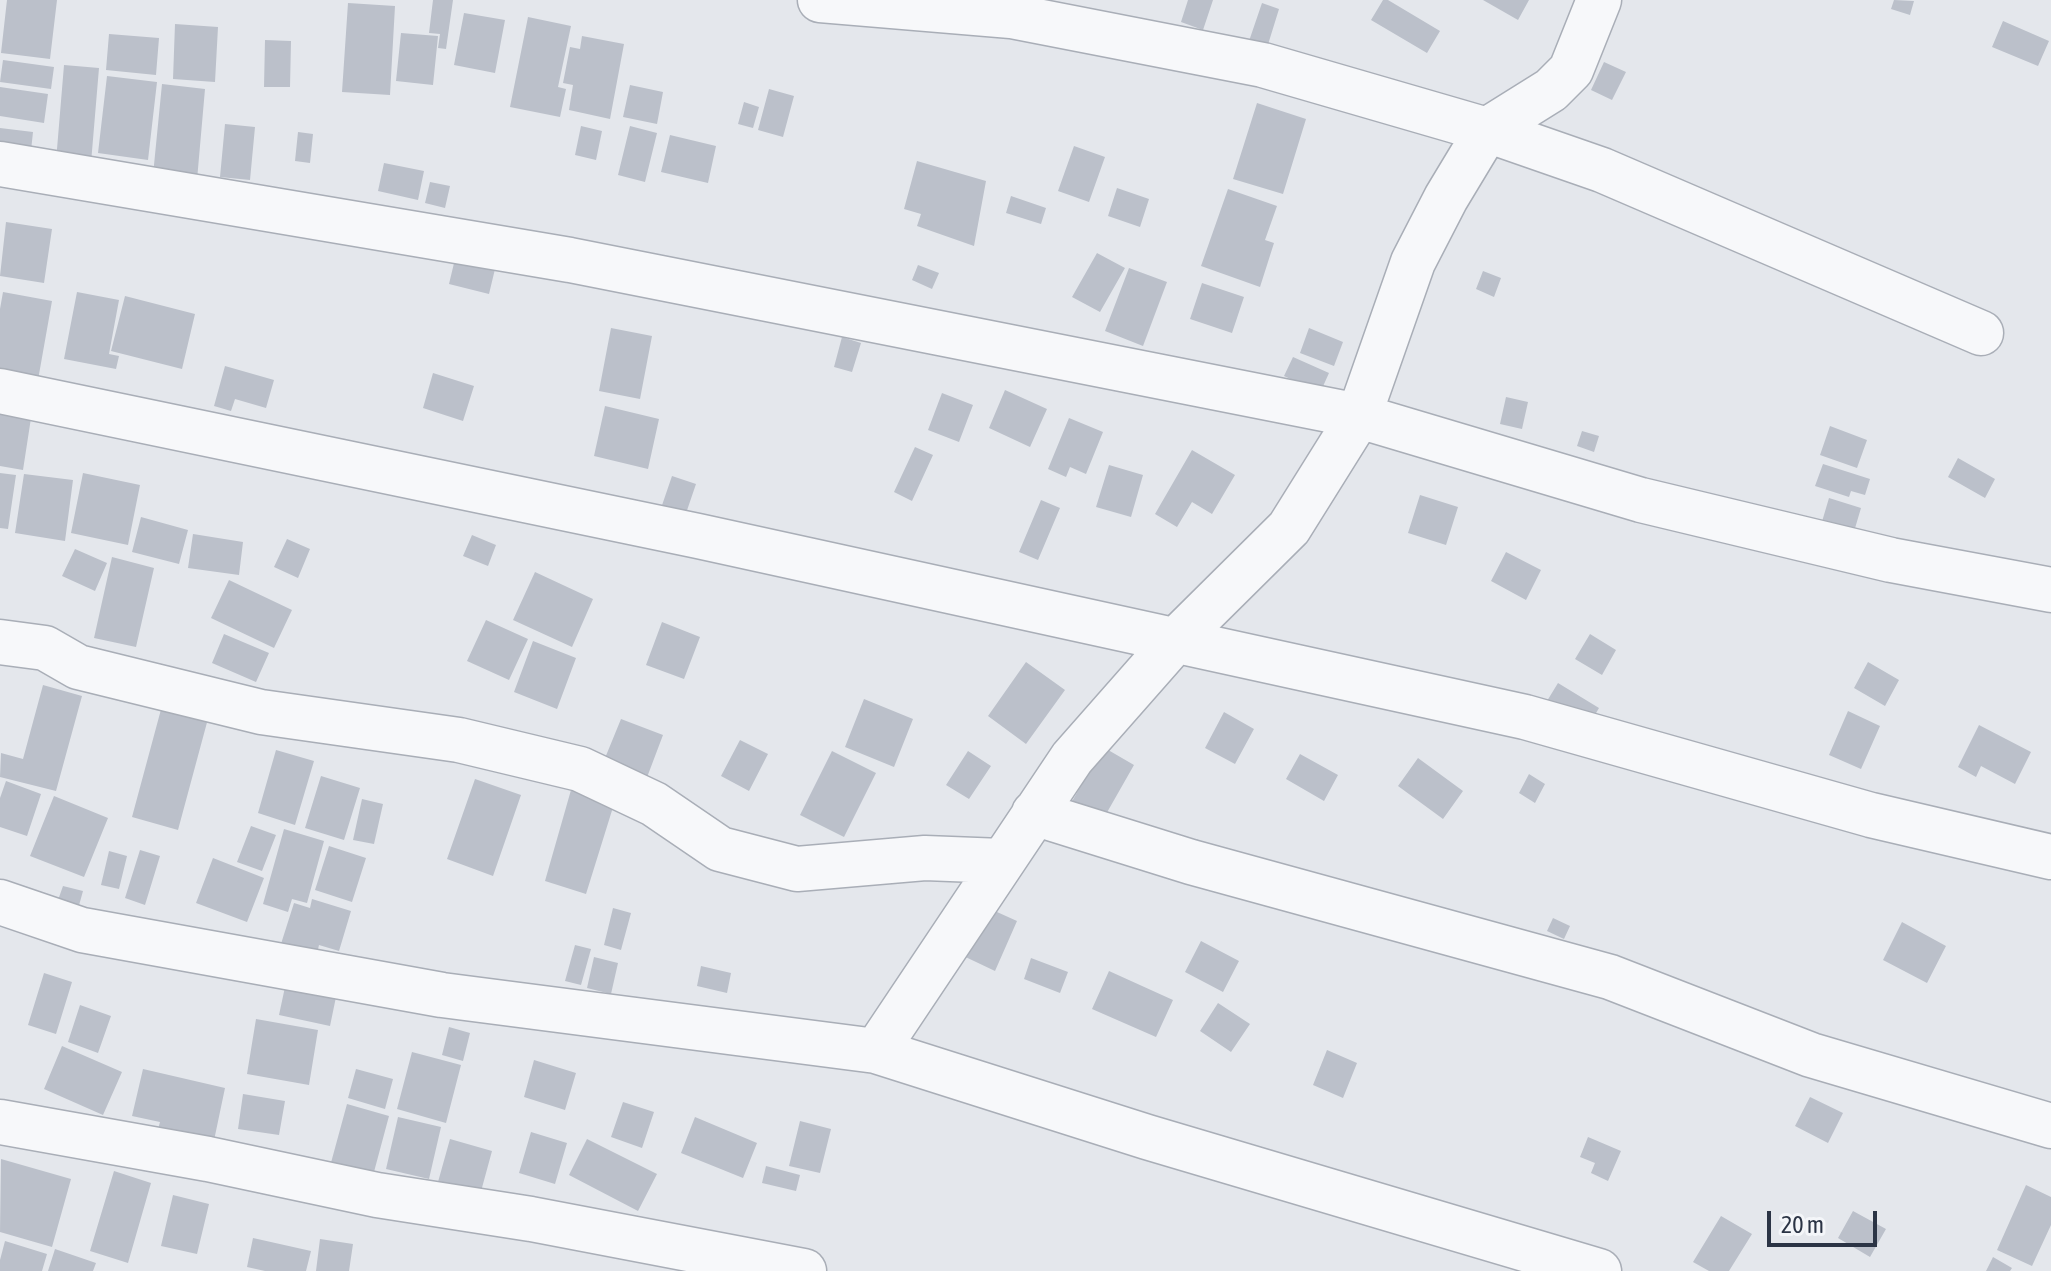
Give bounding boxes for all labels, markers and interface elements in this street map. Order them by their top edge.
scale bar [1771,1195,1881,1245]
text: 20 m [1781,1211,1824,1238]

